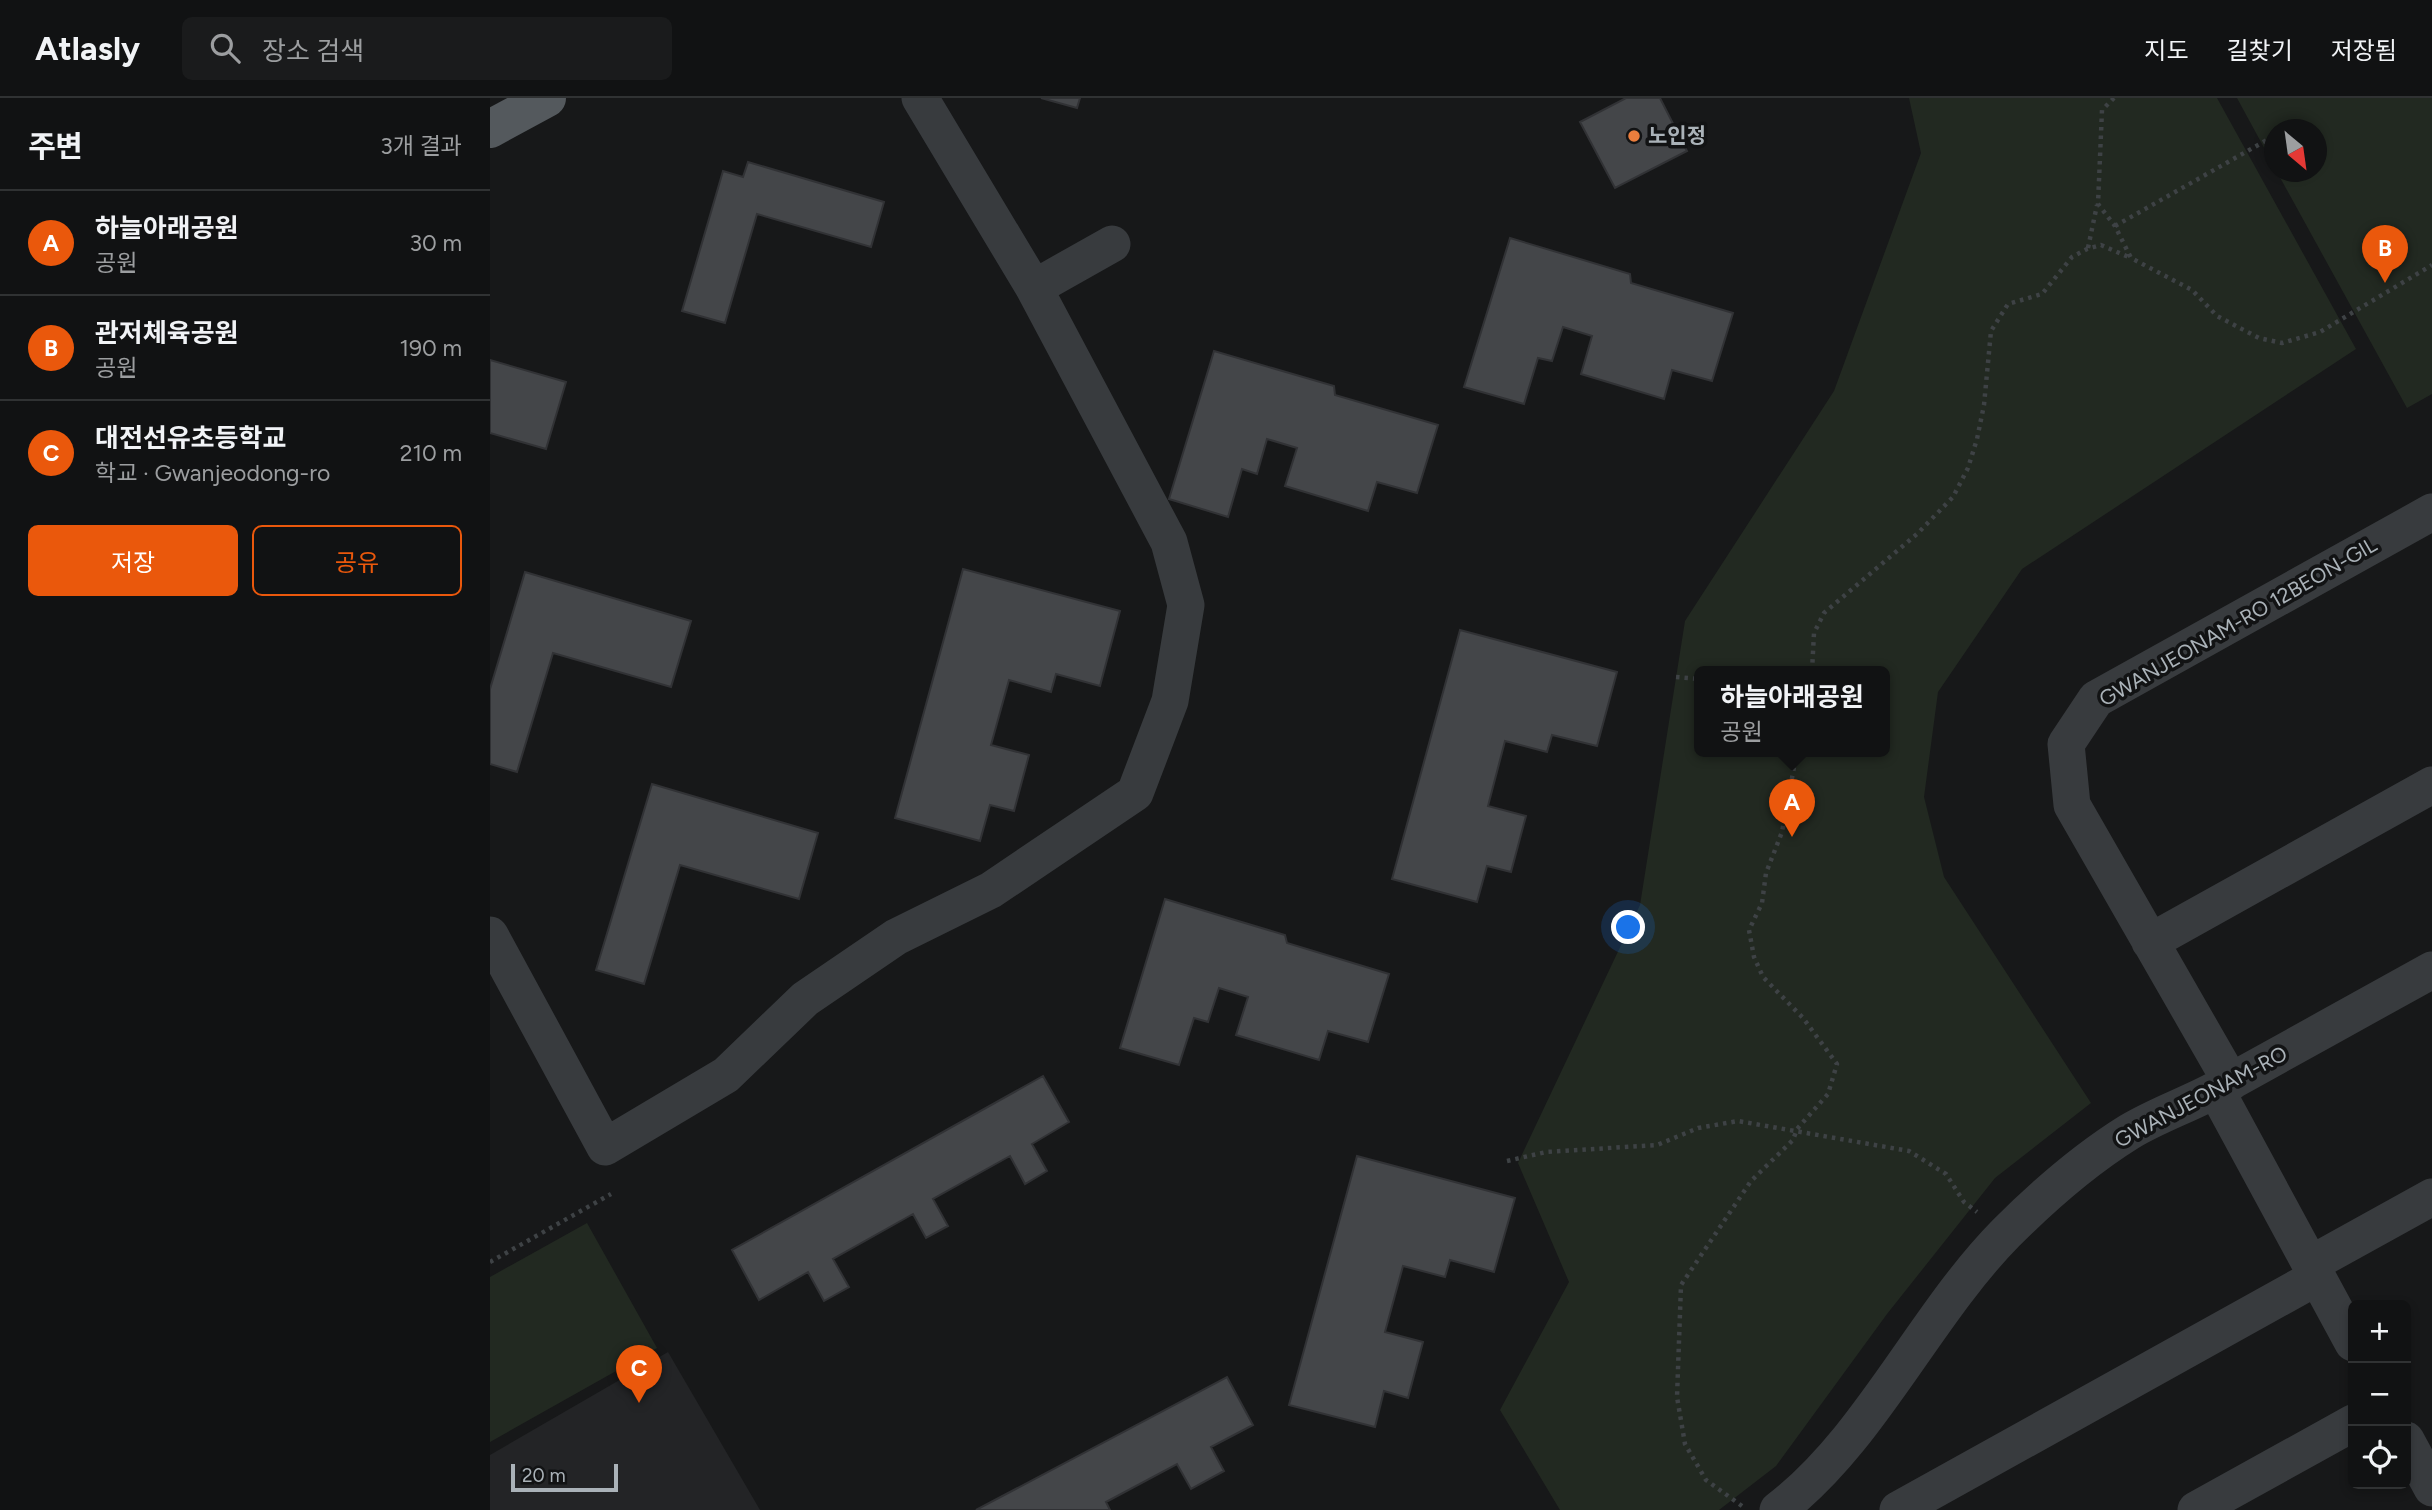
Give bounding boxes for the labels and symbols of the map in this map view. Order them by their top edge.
north arrow [2264,119,2327,182]
place label: 노인정 [1648,123,1706,148]
marker: 노인정 [1626,128,1642,144]
pin: B [2362,225,2408,283]
street label: GWANJEONAM-RO 12BEON-GIL [2095,532,2381,711]
pin: A [1769,779,1815,837]
your location [1611,910,1645,944]
street label: GWANJEONAM-RO [2110,1040,2291,1153]
pin: C [616,1345,662,1403]
scale bar [511,1461,618,1493]

